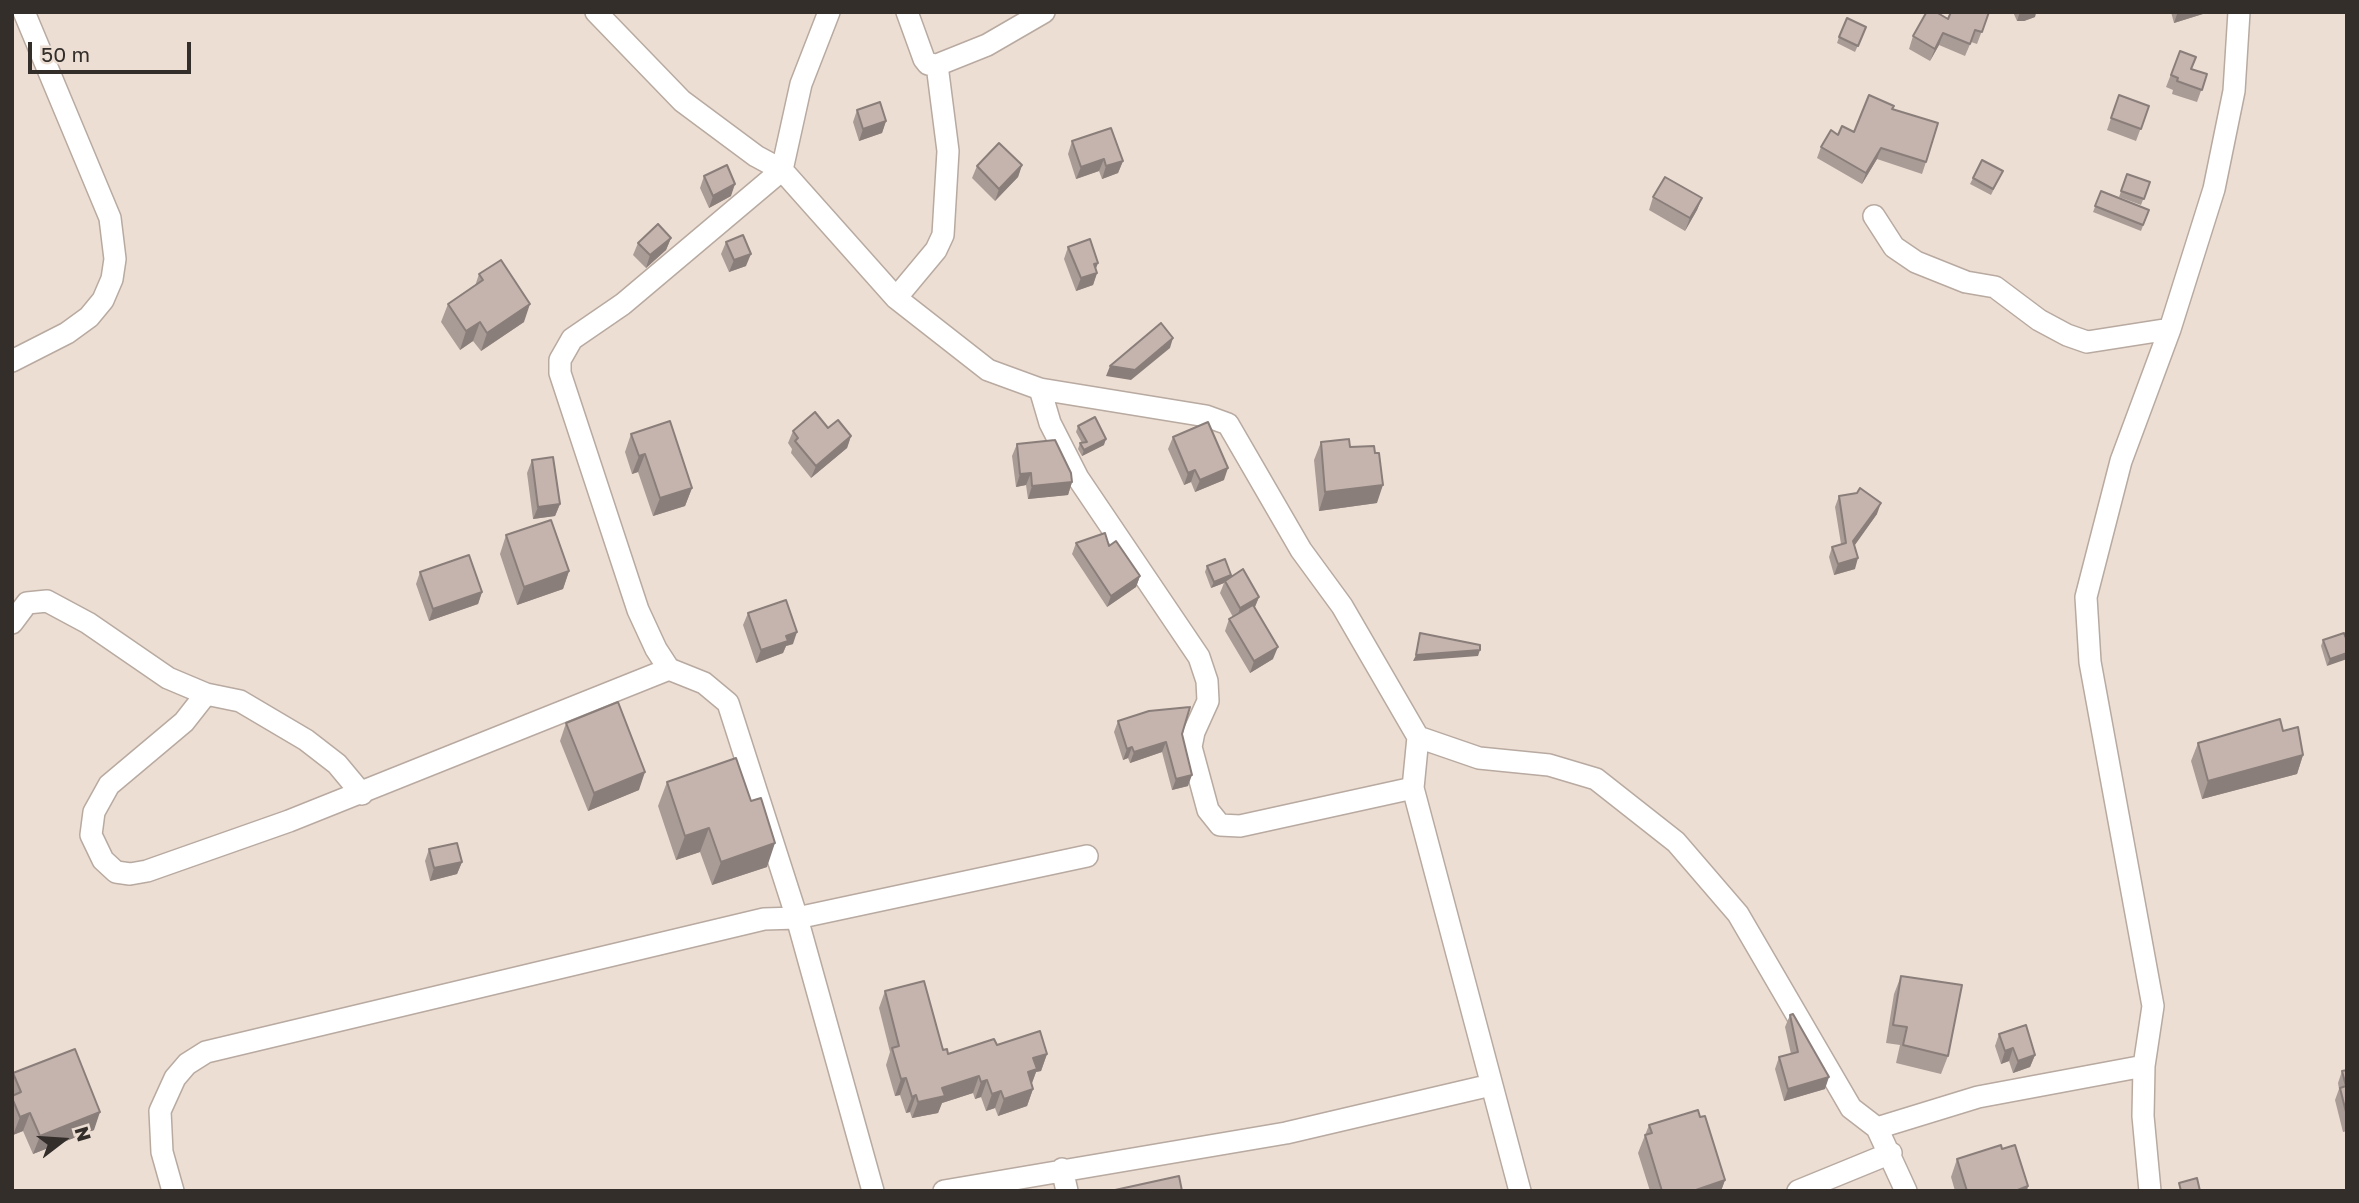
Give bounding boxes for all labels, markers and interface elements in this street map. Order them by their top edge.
scale bar [32,28,194,72]
text: 50 m [41,41,90,67]
north arrow [28,1105,98,1175]
text: N [70,1123,97,1144]

